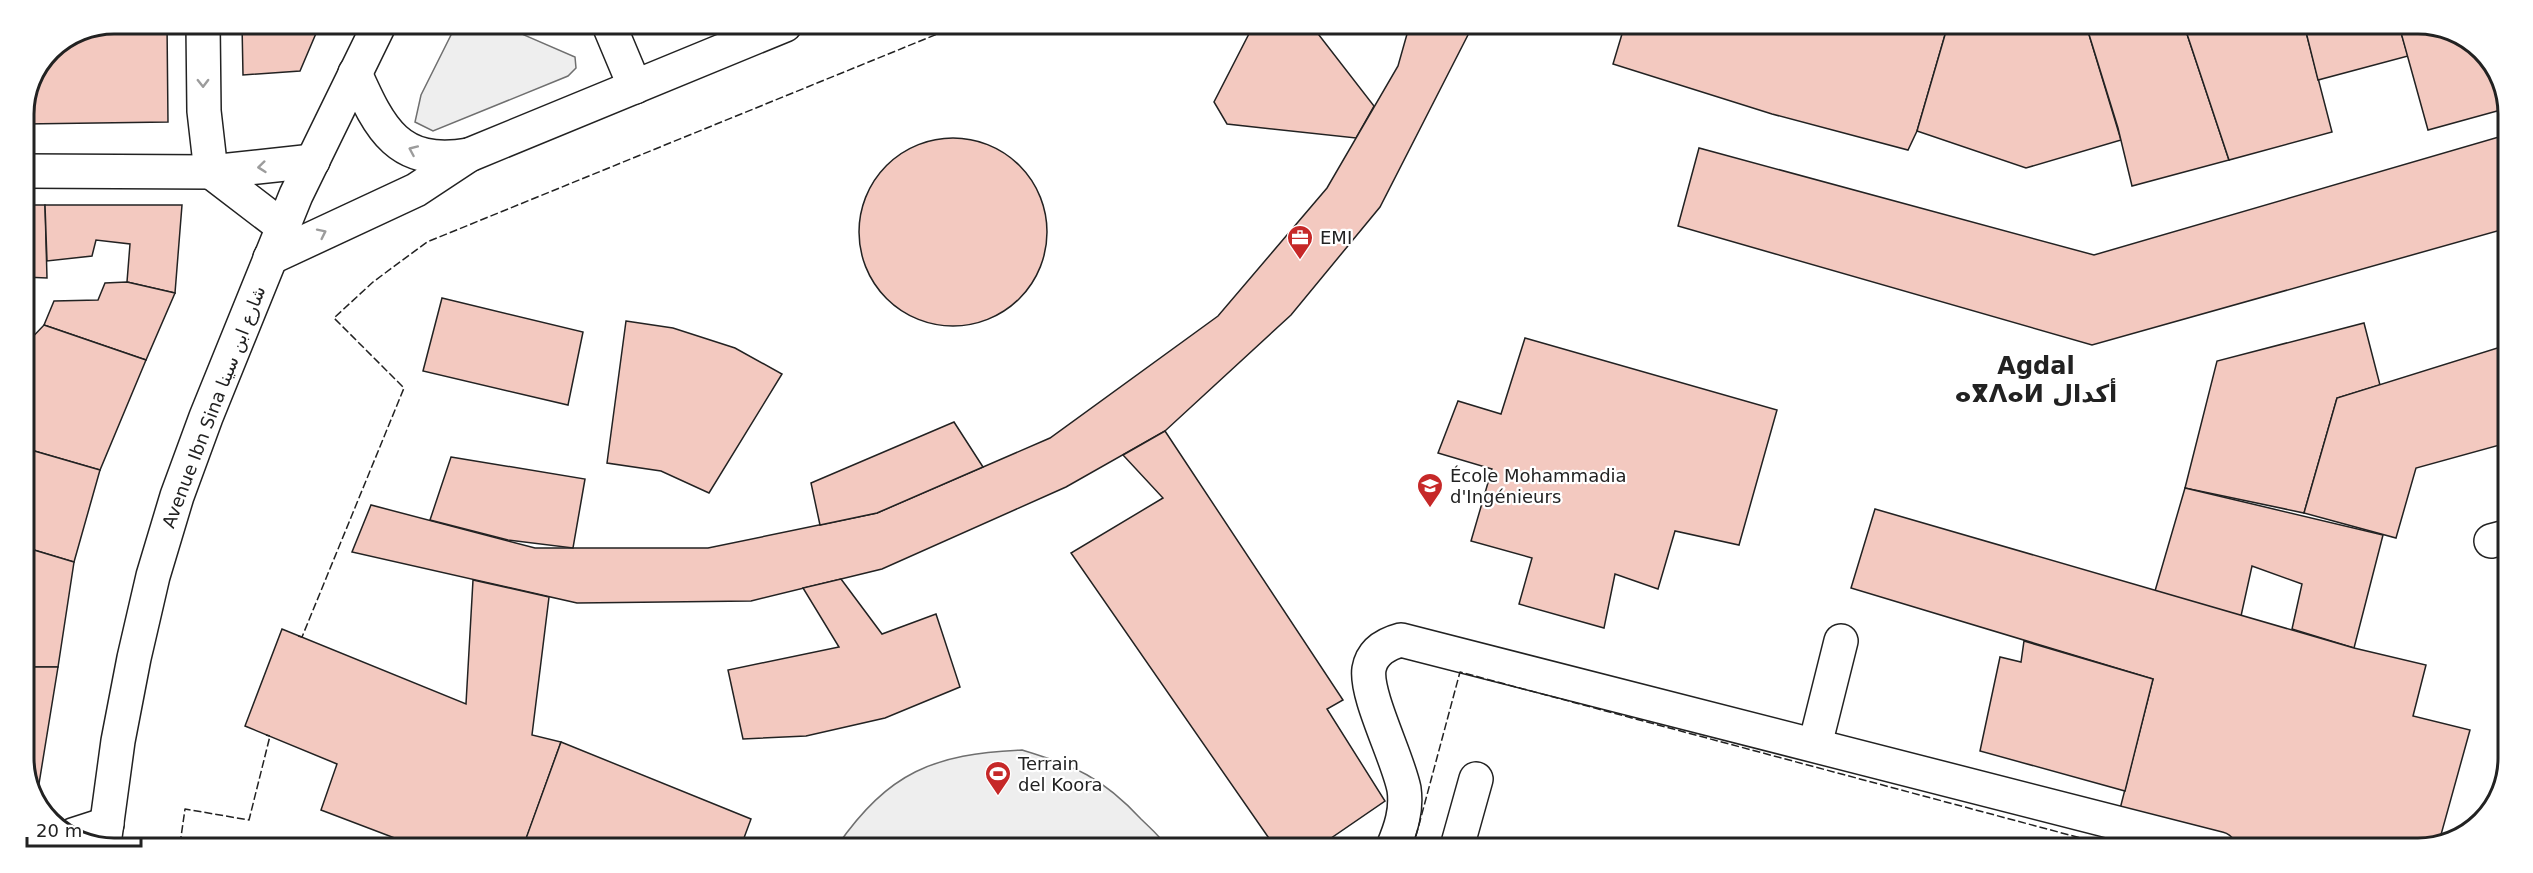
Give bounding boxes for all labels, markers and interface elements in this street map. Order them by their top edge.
one-way arrow [197,78,210,87]
one-way arrow [408,145,419,157]
one-way arrow [257,160,267,173]
office icon: EMI [1285,223,1315,261]
place label: EMI [1320,227,1352,248]
one-way arrow [316,229,327,240]
street label: Avenue Ibn Sina شارع ابن سينا [158,283,270,531]
district label: Agdal ⴰⴳⴷⴰⵍ أكدال [1955,352,2117,408]
place label: École Mohammadia d'Ingénieurs [1450,465,1627,507]
school or university icon: École Mohammadia d'Ingénieurs [1415,471,1445,509]
place label: Terrain del Koora [1017,753,1103,795]
sports icon: Terrain del Koora [983,759,1013,797]
scale bar [27,810,141,848]
text: 20 m [36,820,82,841]

